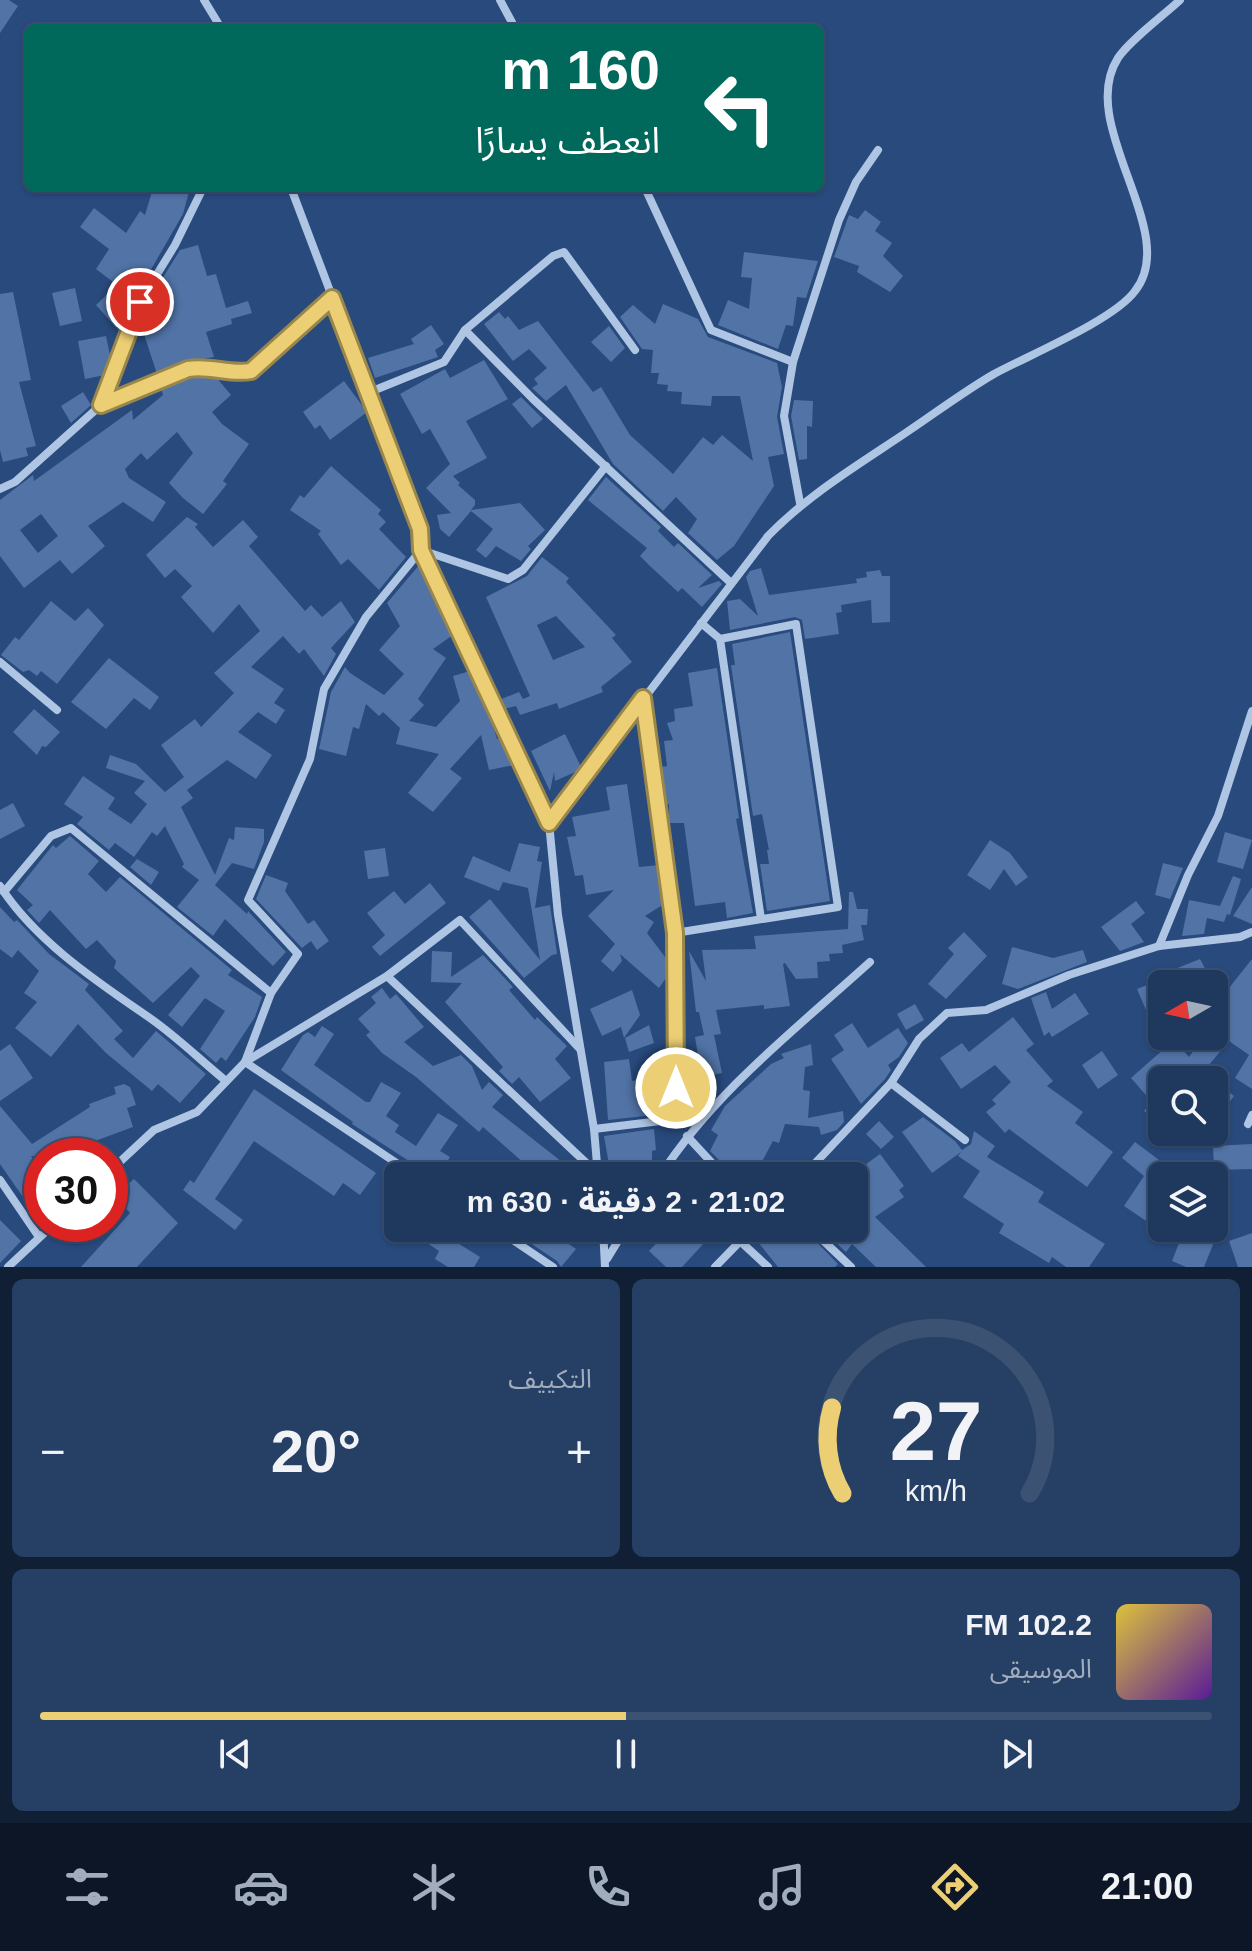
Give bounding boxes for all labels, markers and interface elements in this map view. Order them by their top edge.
text: 160 m [501,38,660,101]
icon: left [688,56,792,160]
text: انعطف يسارًا [475,120,660,161]
pin [106,268,174,336]
icon: arrive [118,280,162,324]
north arrow [1148,970,1228,1050]
map controls [1148,970,1228,1242]
position arrow [634,1046,718,1130]
button: search [1148,1066,1228,1146]
speed limit sign: 30 [24,1138,128,1242]
button: layers [1148,1162,1228,1242]
text: 21:02 · 2 دقيقة · 630 m [467,1185,785,1218]
text: التكييف [508,1364,592,1394]
text: 27 [890,1385,982,1478]
text: 20° [271,1418,361,1485]
text: − [40,1427,66,1476]
text: + [566,1427,592,1476]
text: km/h [905,1475,967,1507]
text: 102.2 FM [965,1608,1092,1641]
text: الموسيقى [990,1654,1092,1684]
icon: previous [213,1732,257,1776]
icon: pause [604,1732,648,1776]
icon: next [995,1732,1039,1776]
icon: filters [59,1859,115,1915]
icon: car [233,1859,289,1915]
icon: climate [406,1859,462,1915]
icon: phone [580,1859,636,1915]
icon: music [754,1859,810,1915]
icon: directions [927,1859,983,1915]
text: 21:00 [1101,1866,1193,1907]

